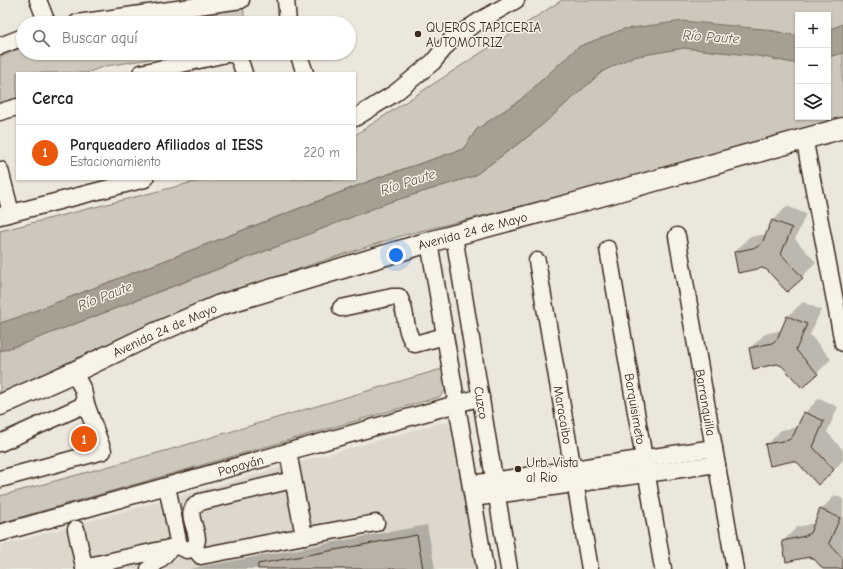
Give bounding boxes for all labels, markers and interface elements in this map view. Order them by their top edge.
map controls [795,12,831,120]
button: + [795,12,831,48]
search box [16,16,356,60]
place label: QUEROS TAPICERIA AUTOMOTRIZ [426,20,542,50]
icon: search [30,27,52,49]
water label: Río Paute [682,27,740,47]
text: Buscar aquí [62,29,138,47]
marker: QUEROS TAPICERIA AUTOMOTRIZ [413,29,423,39]
button: − [795,48,831,84]
button: layers [795,84,831,120]
text: Cerca [32,89,74,108]
text: Parqueadero Afiliados al IESS [70,136,263,154]
text: 1 [42,145,48,160]
text: 220 m [303,145,340,160]
text: Estacionamiento [70,154,161,169]
water label: Río Paute [378,165,438,199]
street label: Avenida 24 de Mayo [416,209,529,252]
your location [386,245,406,265]
water label: Río Paute [75,278,135,314]
street label: Avenida 24 de Mayo [110,300,219,360]
street label: Barranquilla [693,368,719,437]
street label: Barquisimeto [622,372,649,445]
street label: Maracaibo [551,384,576,445]
street label: Cuzco [471,385,492,420]
pin: 1 [71,424,97,454]
street label: Popayán [216,451,265,479]
place label: Urb. Vista al Rio [526,455,578,485]
marker: Urb. Vista al Rio [513,464,523,474]

